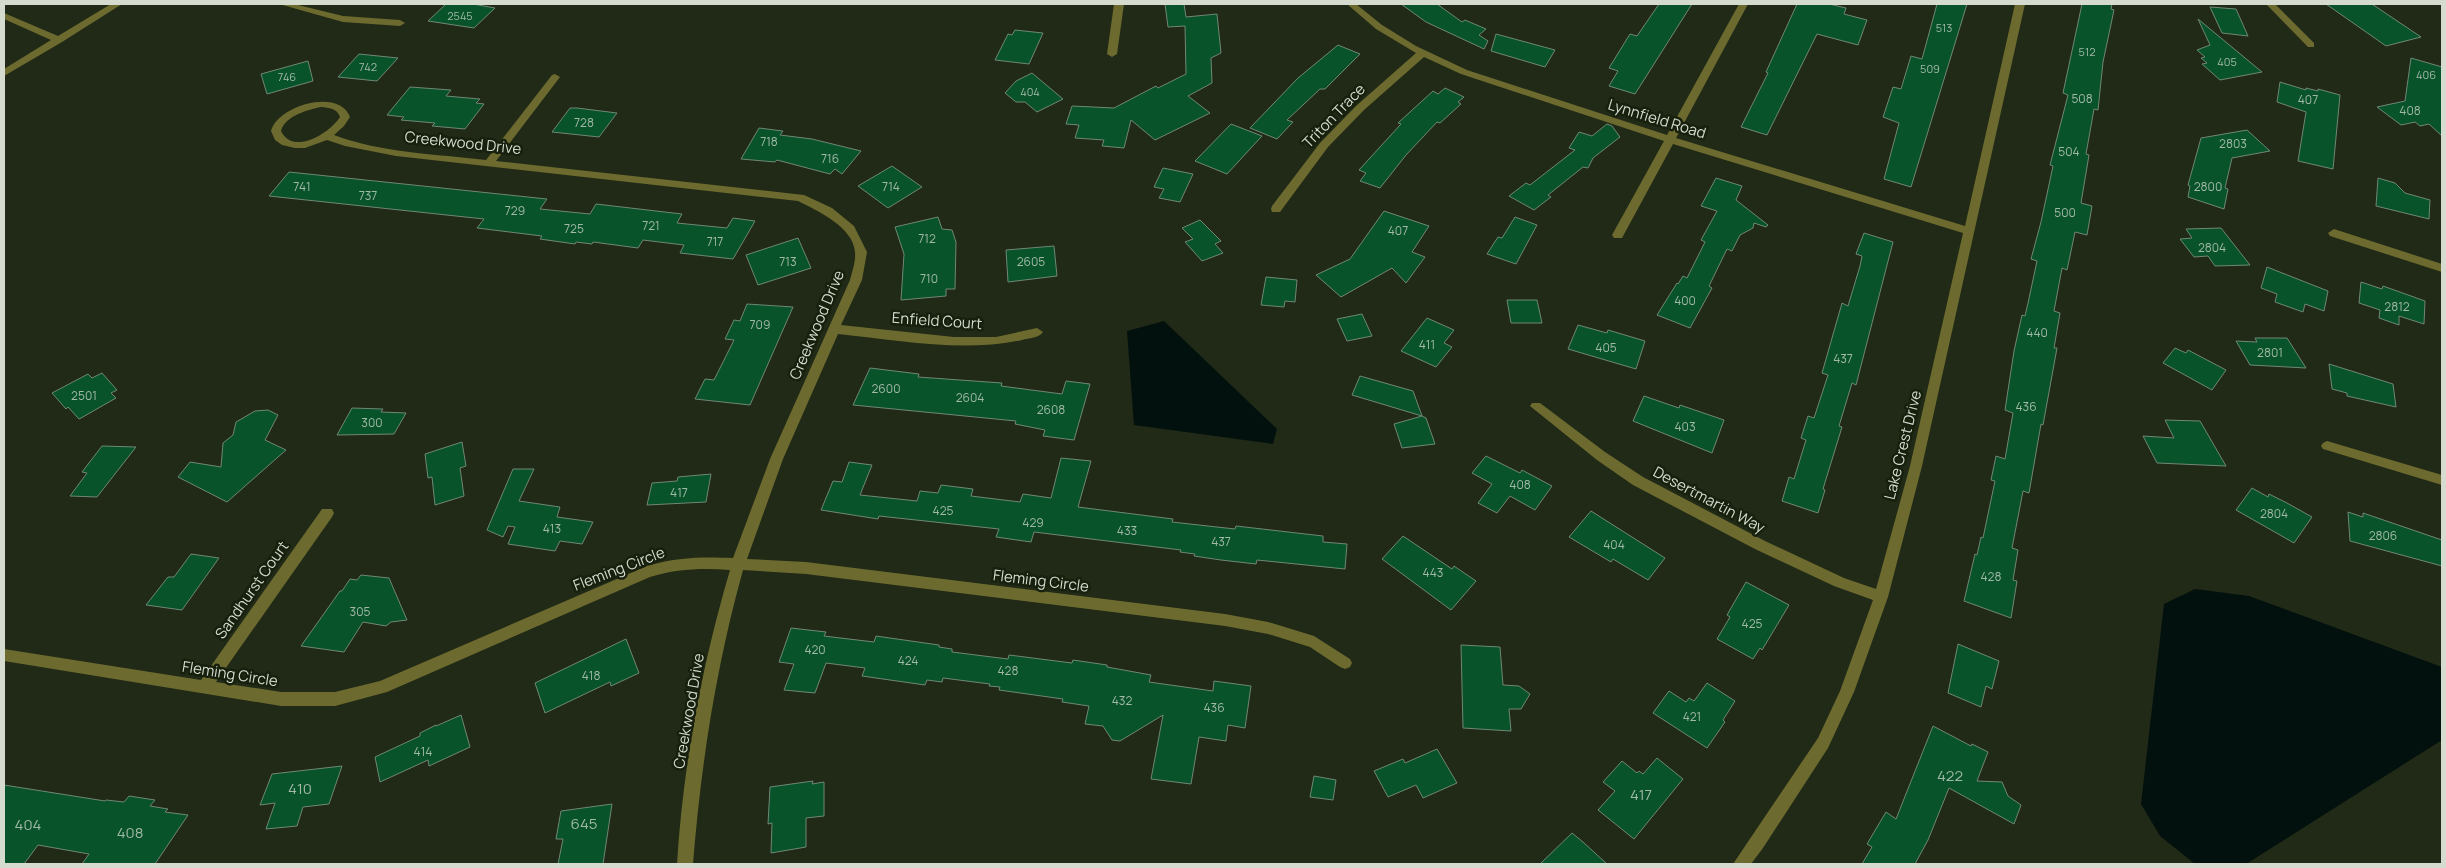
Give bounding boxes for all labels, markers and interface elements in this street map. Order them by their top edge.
house number: 2545 [447,8,473,23]
house number: 513 [1936,20,1952,35]
house number: 512 [2079,44,2095,59]
house number: 405 [2217,54,2237,69]
house number: 742 [359,59,377,74]
house number: 509 [1920,61,1940,76]
house number: 406 [2416,67,2436,82]
house number: 746 [278,69,296,84]
street label: Triton Trace [1298,79,1370,152]
house number: 404 [1020,84,1040,99]
house number: 508 [2071,90,2093,107]
house number: 407 [2298,91,2318,108]
street label: Lynnfield Road [1606,94,1709,143]
house number: 408 [2399,102,2421,119]
house number: 728 [574,114,594,131]
street label: Creekwood Drive [404,126,522,159]
house number: 718 [760,133,778,150]
house number: 2803 [2219,135,2247,152]
house number: 504 [2058,143,2080,160]
house number: 716 [821,150,839,167]
house number: 741 [293,178,311,195]
house number: 714 [882,178,900,195]
house number: 2800 [2194,178,2222,195]
house number: 737 [359,187,377,204]
house number: 729 [505,202,525,219]
house number: 500 [2054,204,2076,221]
house number: 721 [642,217,660,234]
house number: 725 [564,220,584,237]
house number: 407 [1388,222,1408,239]
house number: 712 [918,230,936,247]
house number: 717 [707,233,723,250]
house number: 2804 [2198,239,2226,256]
house number: 713 [779,253,797,270]
house number: 2605 [1017,253,1045,270]
street label: Creekwood Drive [784,267,849,383]
house number: 710 [920,270,938,287]
house number: 400 [1674,292,1696,309]
house number: 2812 [2384,298,2410,315]
street label: Enfield Court [891,307,983,334]
house number: 709 [750,316,770,333]
house number: 440 [2026,324,2048,341]
house number: 411 [1419,336,1435,353]
house number: 405 [1595,339,1617,356]
house number: 2801 [2257,344,2283,361]
house number: 437 [1833,350,1853,367]
house number: 2600 [872,380,900,397]
house number: 2501 [71,387,97,404]
street label: Lake Crest Drive [1879,388,1926,502]
house number: 2604 [956,389,984,406]
house number: 436 [2015,398,2037,415]
house number: 2608 [1037,401,1065,418]
house number: 300 [361,414,383,431]
house number: 403 [1674,418,1696,435]
street label: Desertmartin Way [1650,461,1769,538]
house number: 408 [1509,476,1531,493]
house number: 417 [670,484,688,501]
house number: 425 [933,502,953,519]
house number: 2804 [2260,505,2288,522]
house number: 429 [1022,514,1044,531]
house number: 413 [543,520,561,537]
house number: 433 [1117,522,1137,539]
house number: 2806 [2369,527,2397,544]
house number: 437 [1211,533,1231,550]
house number: 404 [1603,536,1625,553]
street label: Sandhurst Court [210,537,293,643]
street label: Fleming Circle [570,541,668,596]
street label: Fleming Circle [992,564,1090,597]
house number: 443 [1423,564,1443,581]
house number: 428 [1981,568,2001,585]
house number: 305 [350,603,371,620]
house number: 425 [1742,615,1762,632]
house number: 420 [804,641,826,658]
street label: Creekwood Drive [668,651,709,770]
house number: 424 [898,652,918,669]
street label: Fleming Circle [181,656,280,691]
house number: 428 [998,662,1018,679]
house number: 418 [582,667,600,684]
house number: 432 [1112,692,1132,709]
house number: 436 [1203,699,1225,716]
house number: 421 [1683,708,1701,725]
house number: 414 [414,743,432,760]
house number: 422 [1937,765,1963,786]
house number: 410 [288,778,312,799]
house number: 417 [1630,784,1652,805]
house number: 645 [571,813,597,834]
house number: 404 [15,814,42,835]
house number: 408 [117,822,143,843]

